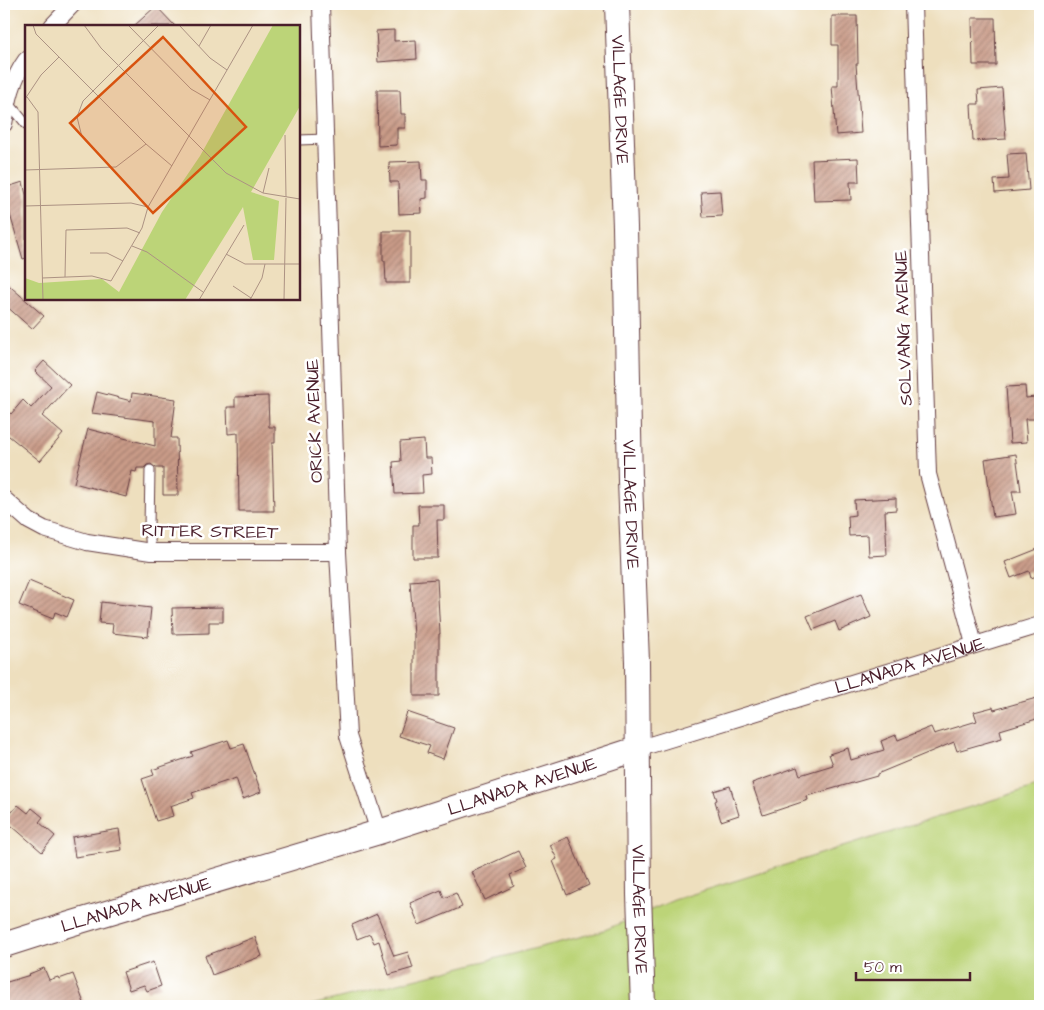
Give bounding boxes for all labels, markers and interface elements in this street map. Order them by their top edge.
inset map [25,25,300,300]
street label: VILLAGE DRIVE [605,35,635,166]
street label: SOLVANG AVENUE [888,250,919,406]
street label: ORICK AVENUE [300,358,329,483]
street label: VILLAGE DRIVE [616,440,645,571]
street label: RITTER STREET [141,518,279,545]
street label: LLANADA AVENUE [832,631,988,700]
street label: LLANADA AVENUE [445,751,600,822]
street label: VILLAGE DRIVE [626,845,654,975]
street label: LLANADA AVENUE [58,871,214,939]
scale bar [856,950,970,982]
text: 50 m [864,957,902,978]

